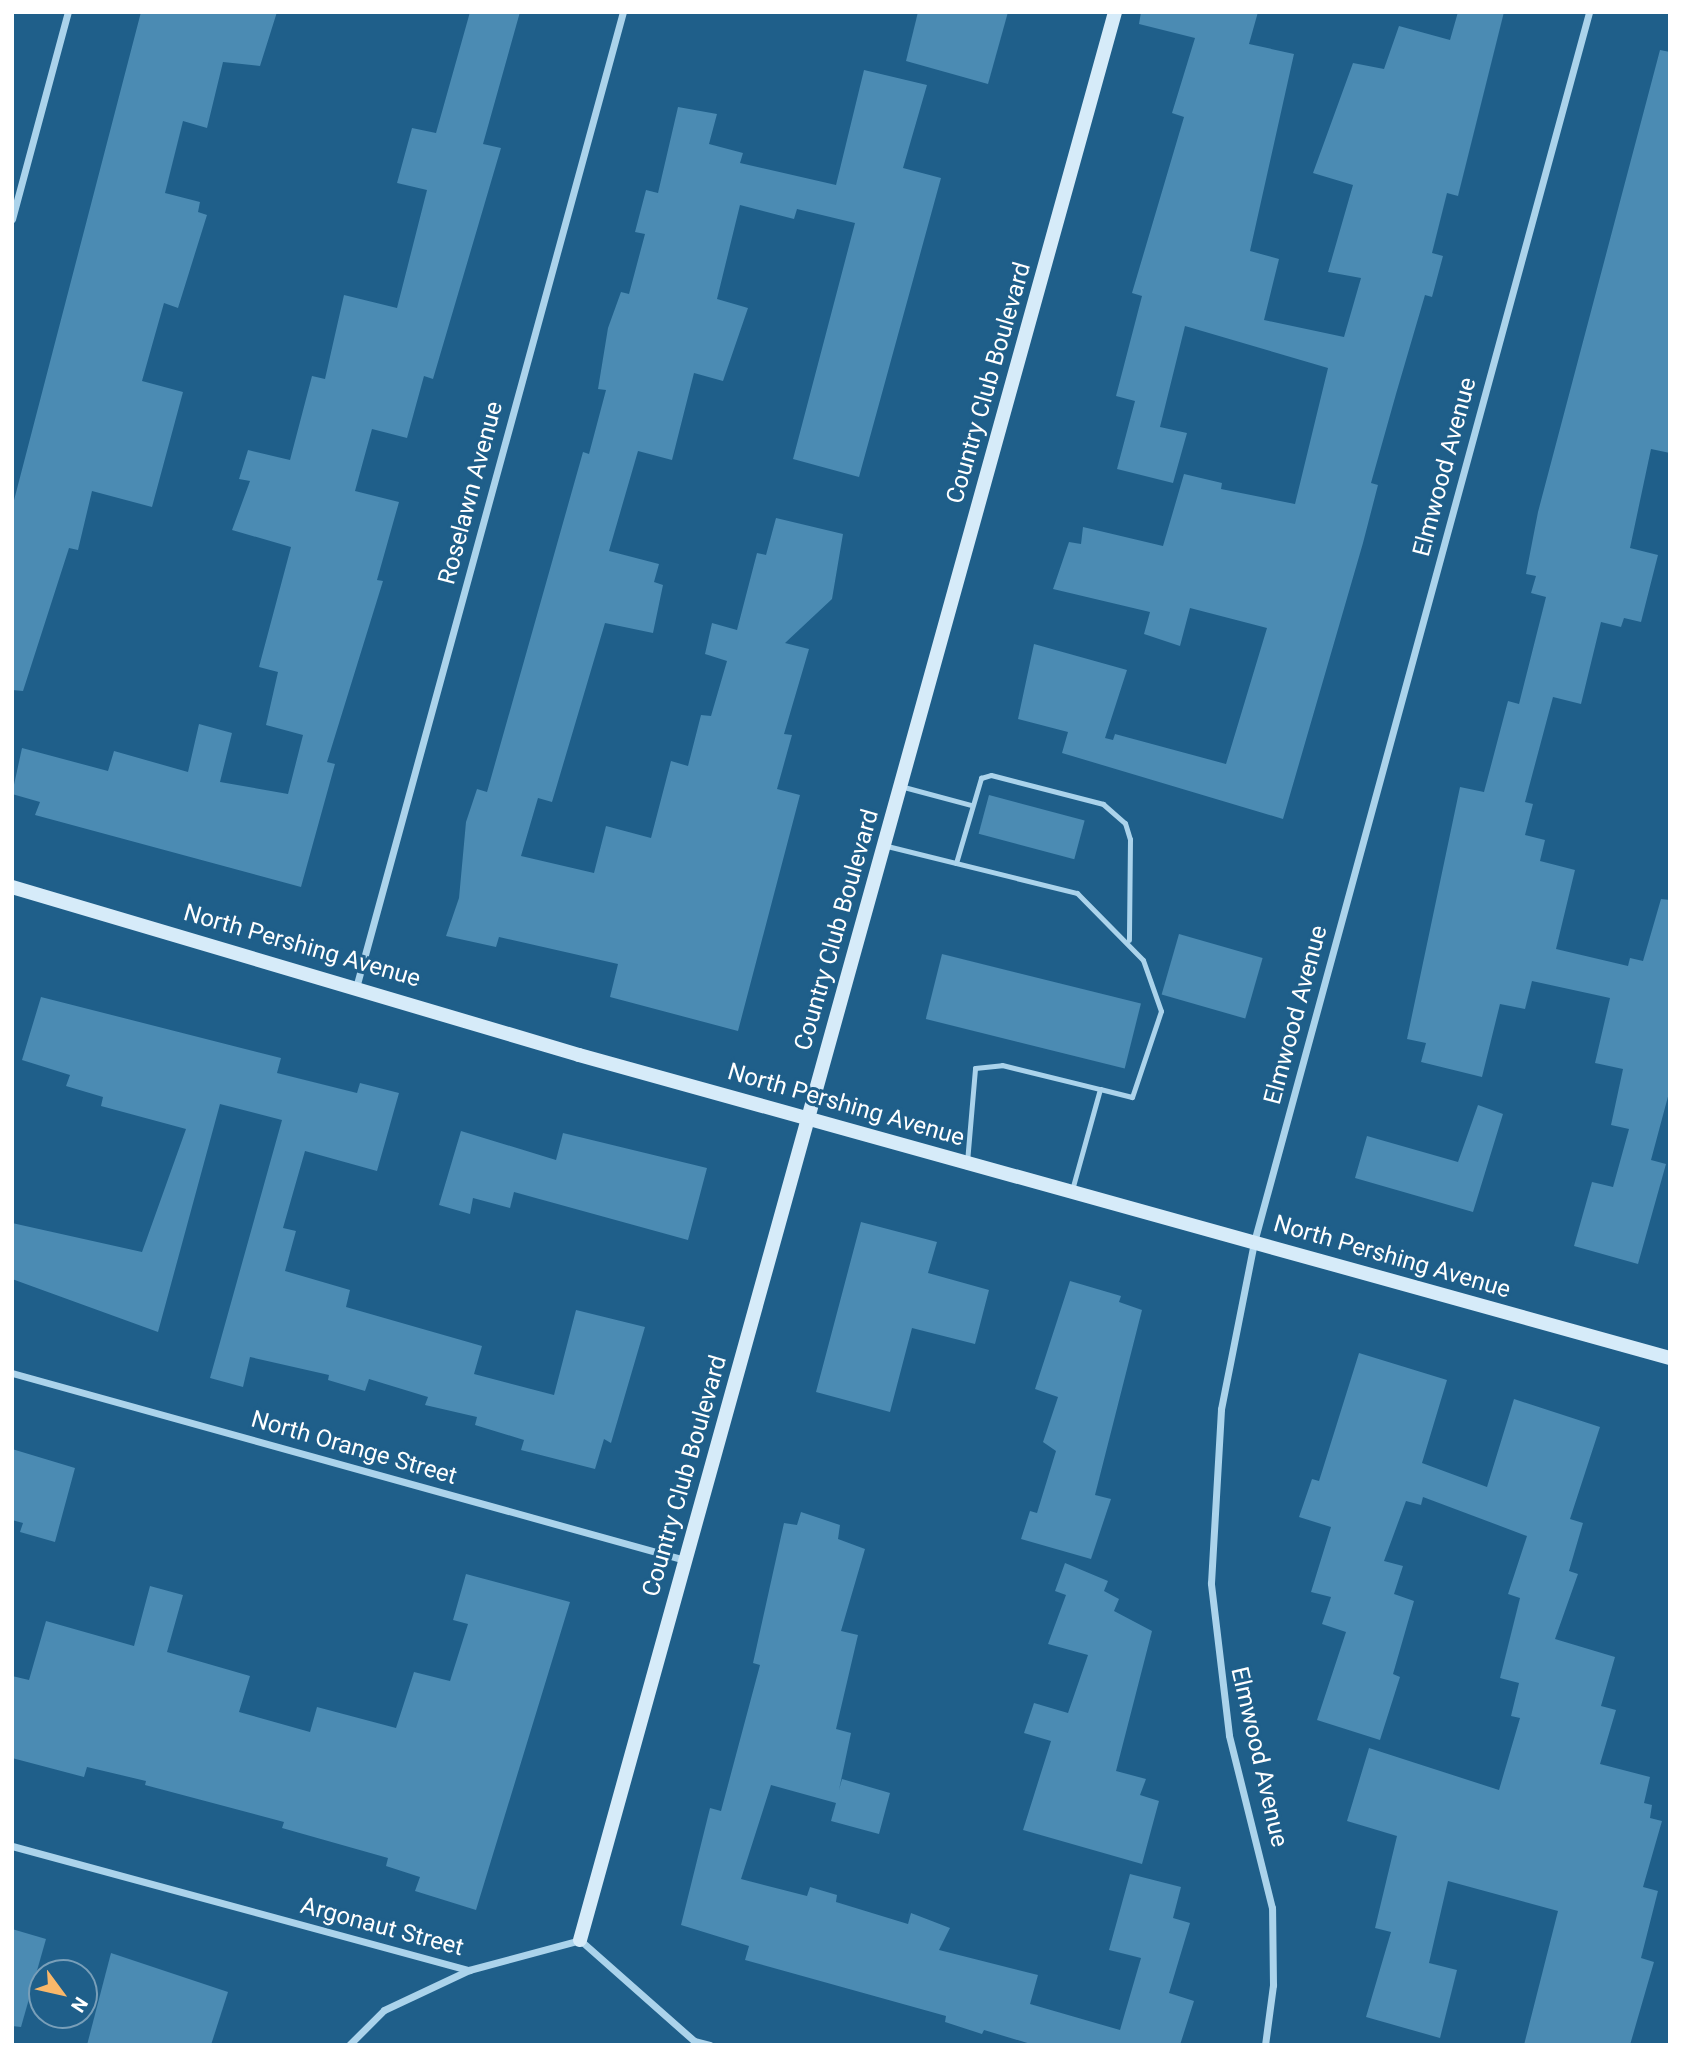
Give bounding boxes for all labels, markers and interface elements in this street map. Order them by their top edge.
street label: Country Club Boulevard [941,259,1037,507]
street label: Elmwood Avenue [1407,374,1483,560]
street label: Roselawn Avenue [433,398,509,588]
street label: Country Club Boulevard [789,806,885,1054]
street label: North Pershing Avenue [180,898,424,994]
street label: Elmwood Avenue [1258,922,1334,1108]
street label: North Pershing Avenue [724,1057,968,1153]
street label: North Pershing Avenue [1270,1209,1514,1305]
street label: Country Club Boulevard [637,1352,733,1600]
street label: North Orange Street [248,1405,460,1491]
street label: Elmwood Avenue [1224,1664,1294,1850]
street label: Argonaut Street [297,1891,467,1963]
north arrow [28,1959,98,2029]
text: N [66,1993,93,2017]

